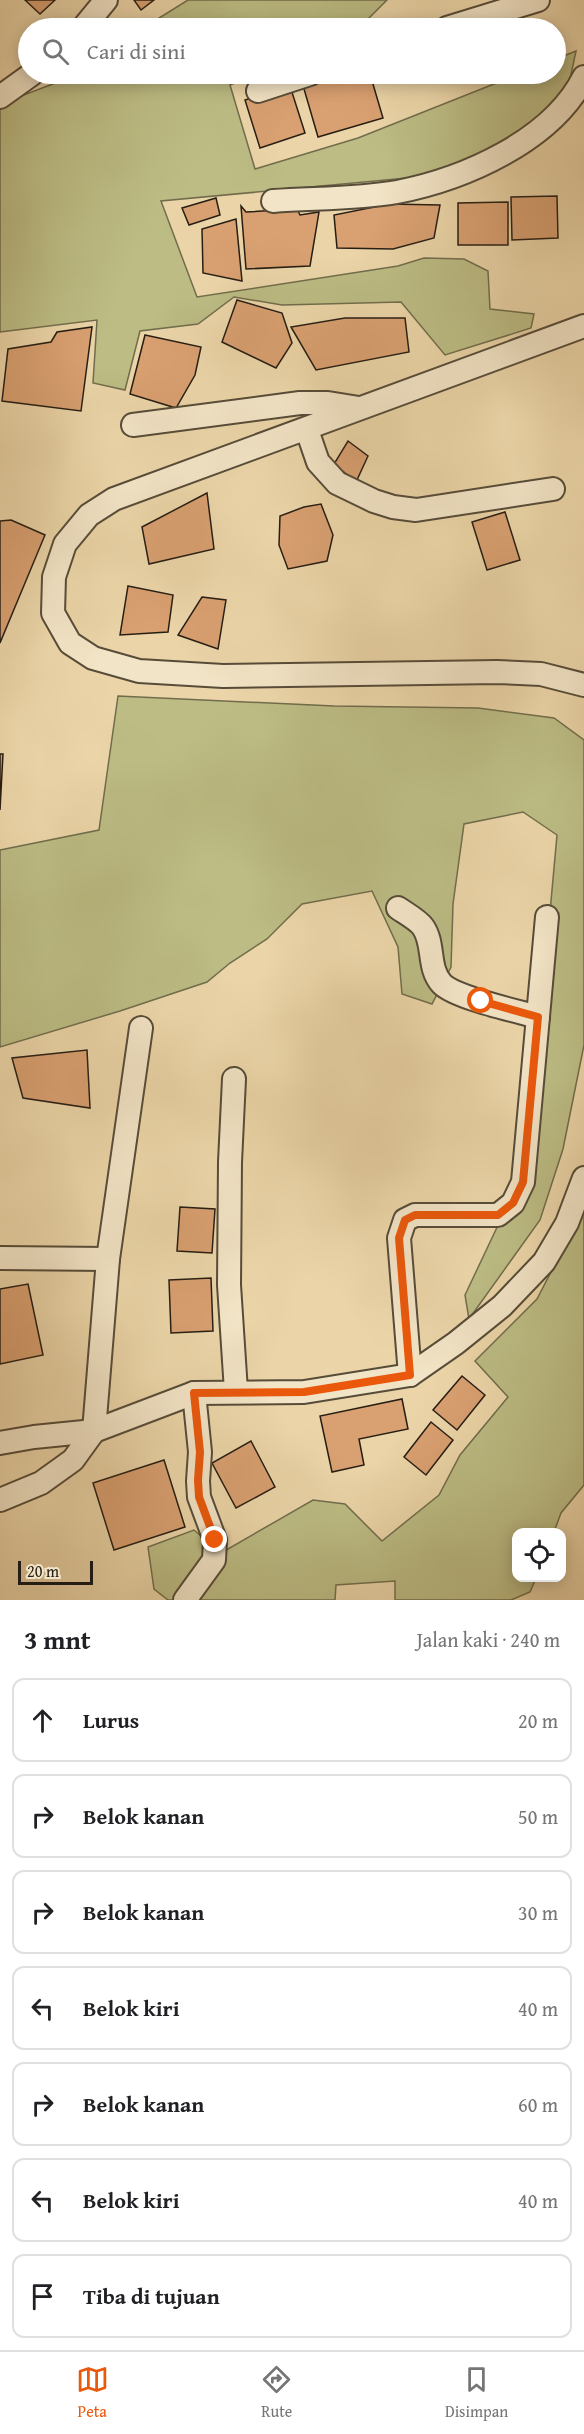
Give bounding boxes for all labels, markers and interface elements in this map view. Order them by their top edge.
search box [18,18,566,84]
icon: search [39,35,72,68]
text: Cari di sini [87,35,186,67]
route start [467,987,493,1013]
route end [201,1526,227,1552]
map controls [512,1528,566,1582]
button: locate [512,1528,566,1582]
scale bar [18,1558,93,1586]
text: 20 m [27,1559,59,1583]
text: 3 mnt [24,1620,91,1659]
text: Jalan kaki · 240 m [416,1625,560,1654]
icon: ahead [26,1704,59,1737]
text: Lurus [83,1704,139,1736]
text: 20 m [518,1706,558,1735]
icon: right [26,1800,59,1833]
text: Belok kanan [83,1800,204,1832]
text: 50 m [518,1802,558,1831]
icon: right [26,1896,59,1929]
text: Belok kanan [83,1896,204,1928]
text: 30 m [518,1898,558,1927]
icon: left [26,1992,59,2025]
text: Belok kiri [83,1992,180,2024]
text: 40 m [518,1994,558,2023]
icon: right [26,2088,59,2121]
text: Belok kanan [83,2088,204,2120]
text: 60 m [518,2090,558,2119]
icon: left [26,2184,59,2217]
text: Belok kiri [83,2184,180,2216]
text: 40 m [518,2186,558,2215]
icon: arrive [26,2280,59,2313]
text: Tiba di tujuan [83,2280,220,2312]
tab: Peta [76,2363,109,2423]
tab: Rute [260,2363,293,2423]
tab: Disimpan [445,2363,508,2423]

